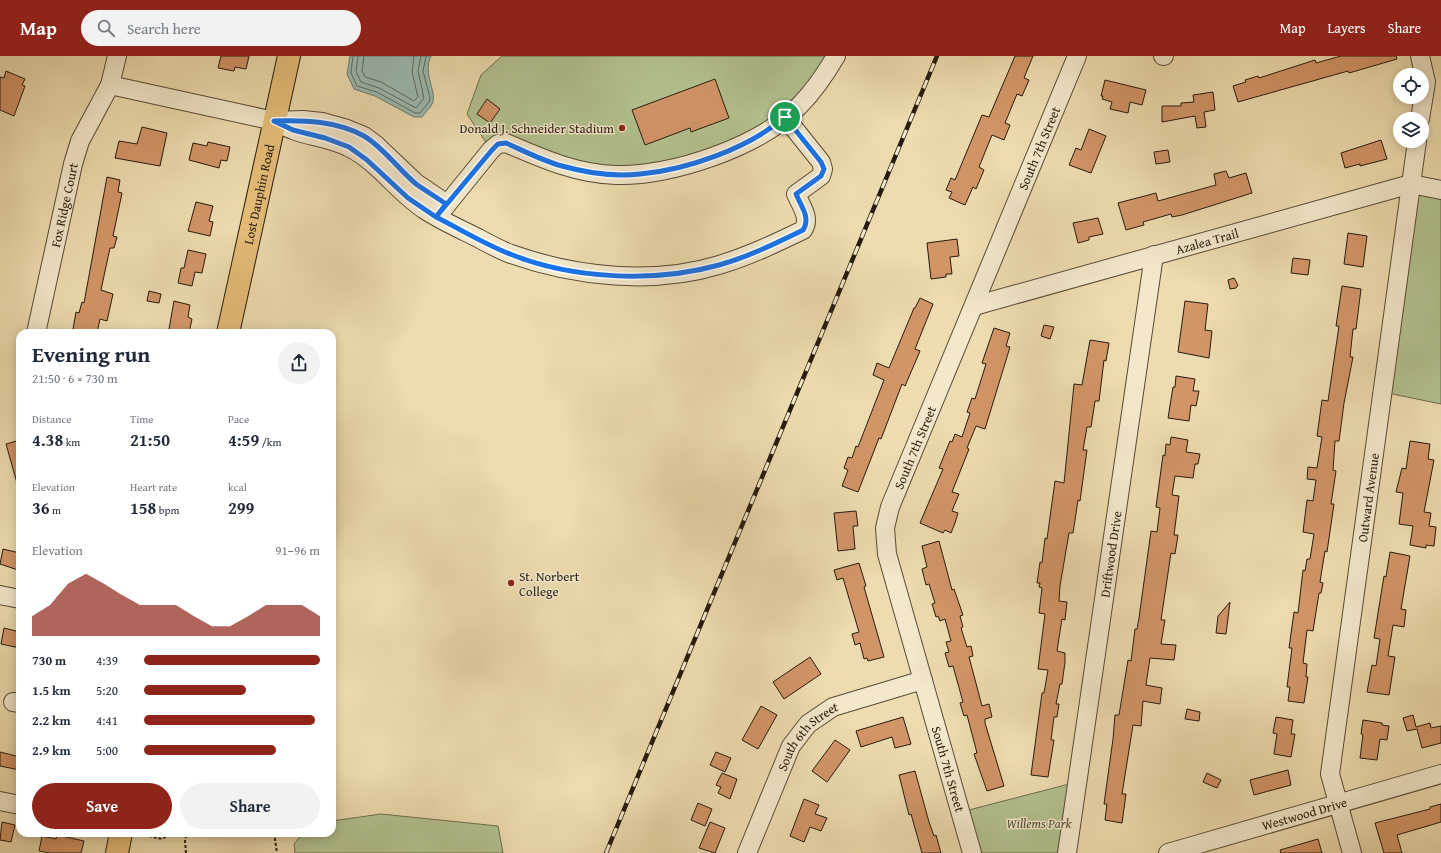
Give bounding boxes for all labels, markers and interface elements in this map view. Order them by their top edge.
search box [81,10,361,46]
text: Map [20,14,57,42]
icon: search [95,17,117,39]
text: Search here [127,18,201,39]
text: Map [1280,18,1306,38]
text: Layers [1328,18,1366,38]
text: Share [1388,18,1421,38]
map controls [1393,68,1429,148]
button: locate [1393,68,1429,104]
pin [768,100,802,134]
street label: South 7th Street [1013,103,1065,193]
icon: arrive [774,106,796,128]
button: layers [1393,112,1429,148]
place label: Donald J. Schneider Stadium [460,119,614,138]
marker: Donald J. Schneider Stadium [617,123,627,133]
street label: Lost Dauphin Road [238,142,279,246]
street label: Fox Ridge Court [46,161,83,249]
street label: Azalea Trail [1173,223,1241,259]
text: Evening run [32,338,150,370]
button: share [278,342,320,384]
text: 21:50 · 6 × 730 m [32,369,118,388]
street label: South 7th Street [889,402,941,492]
text: Distance [32,411,71,427]
text: Time [130,411,153,427]
text: Pace [228,411,249,427]
text: 4.38 [32,427,63,452]
text: 21:50 [130,427,170,452]
text: 4:59 [228,427,259,452]
text: km [63,434,80,450]
text: /km [259,434,281,450]
street label: Outward Avenue [1352,452,1384,543]
text: Elevation [32,479,75,495]
text: Heart rate [130,479,177,495]
text: kcal [228,479,247,495]
text: 36 [32,495,50,520]
text: 158 [130,495,156,520]
text: 299 [228,495,254,520]
text: m [50,502,61,518]
text: bpm [156,502,179,518]
street label: Driftwood Drive [1095,510,1126,599]
text: Elevation [32,541,83,560]
text: 91–96 m [275,541,320,560]
place label: St. Norbert College [519,567,580,601]
marker: St. Norbert College [506,578,516,588]
text: 730 m [32,651,66,670]
text: 4:39 [96,651,118,670]
text: 1.5 km [32,681,71,700]
text: 5:20 [96,681,118,700]
street label: South 6th Street [772,696,841,774]
text: 2.2 km [32,711,71,730]
text: 4:41 [96,711,118,730]
street label: South 7th Street [927,724,969,815]
text: 2.9 km [32,741,71,760]
text: 5:00 [96,741,118,760]
button: Save [32,783,172,829]
button: Share [180,783,320,829]
street label: Westwood Drive [1260,792,1349,835]
park label: Willems Park [1007,814,1072,833]

